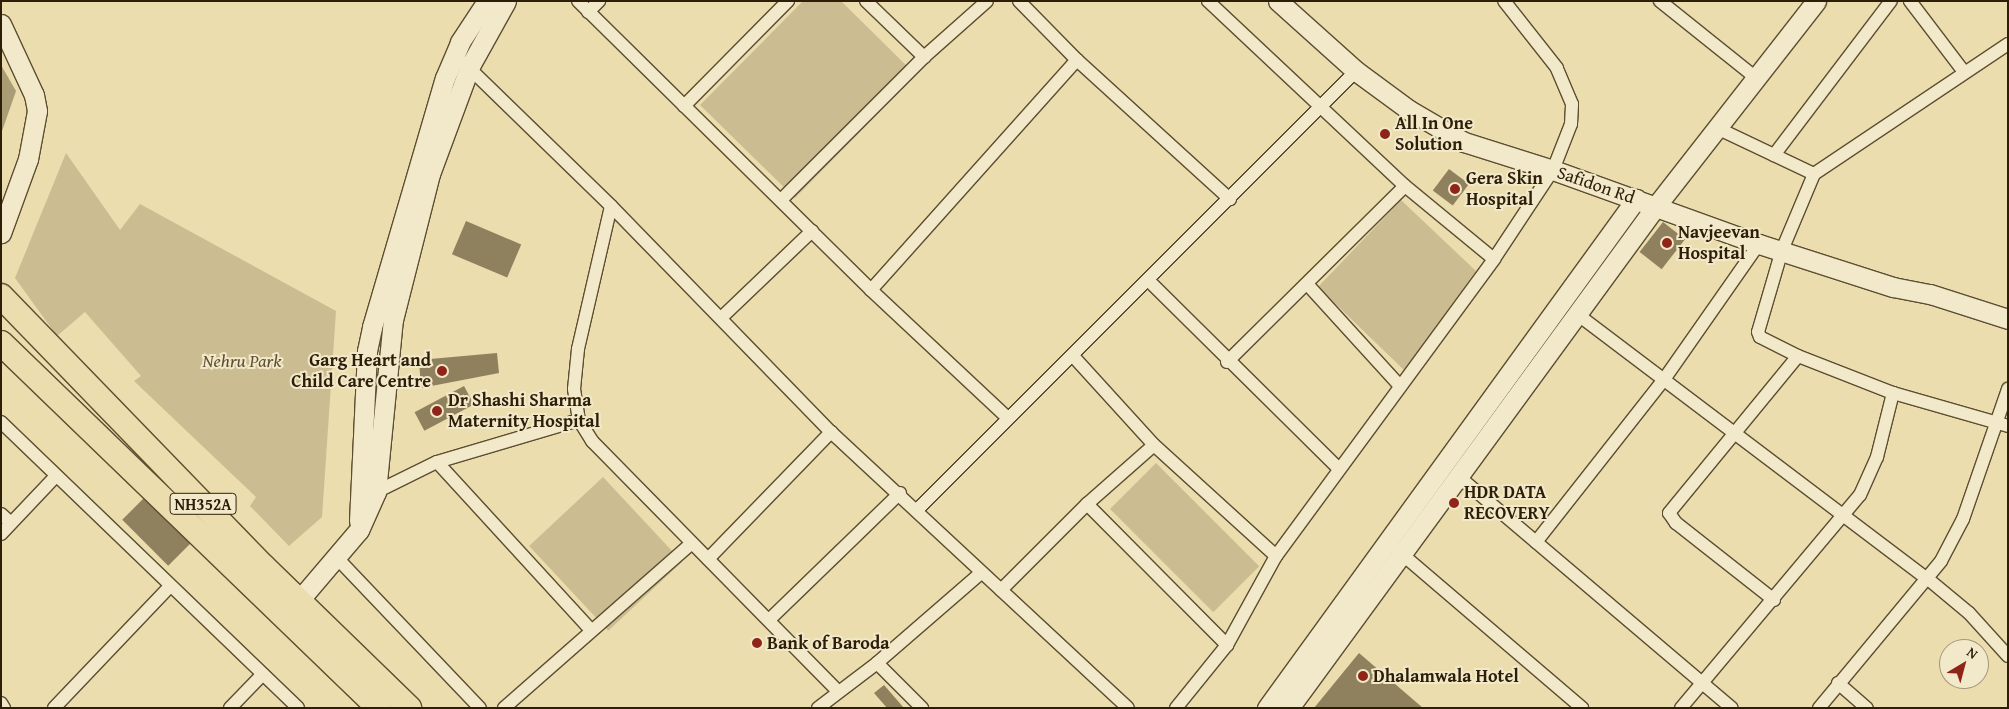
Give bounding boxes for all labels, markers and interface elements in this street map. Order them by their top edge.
place label: All In One Solution [1395,113,1473,156]
marker: All In One Solution [1379,128,1391,140]
street label: Safidon Rd [1554,162,1638,208]
place label: Gera Skin Hospital [1466,168,1543,210]
marker: Gera Skin Hospital [1448,182,1462,196]
place label: Navjeevan Hospital [1678,222,1760,264]
marker: Navjeevan Hospital [1660,236,1674,250]
park label: Nehru Park [203,350,281,372]
place label: Garg Heart and Child Care Centre [291,350,431,392]
marker: Garg Heart and Child Care Centre [435,364,449,378]
place label: Dr Shashi Sharma Maternity Hospital [448,390,600,432]
marker: Dr Shashi Sharma Maternity Hospital [430,404,444,418]
place label: HDR DATA RECOVERY [1464,482,1550,524]
road number: NH352A [169,490,237,518]
marker: HDR DATA RECOVERY [1448,497,1460,509]
place label: Bank of Baroda [767,632,890,654]
marker: Bank of Baroda [751,637,763,649]
north arrow [1939,639,1989,689]
text: N [1963,642,1982,664]
place label: Dhalamwala Hotel [1373,665,1519,687]
marker: Dhalamwala Hotel [1357,670,1369,682]

